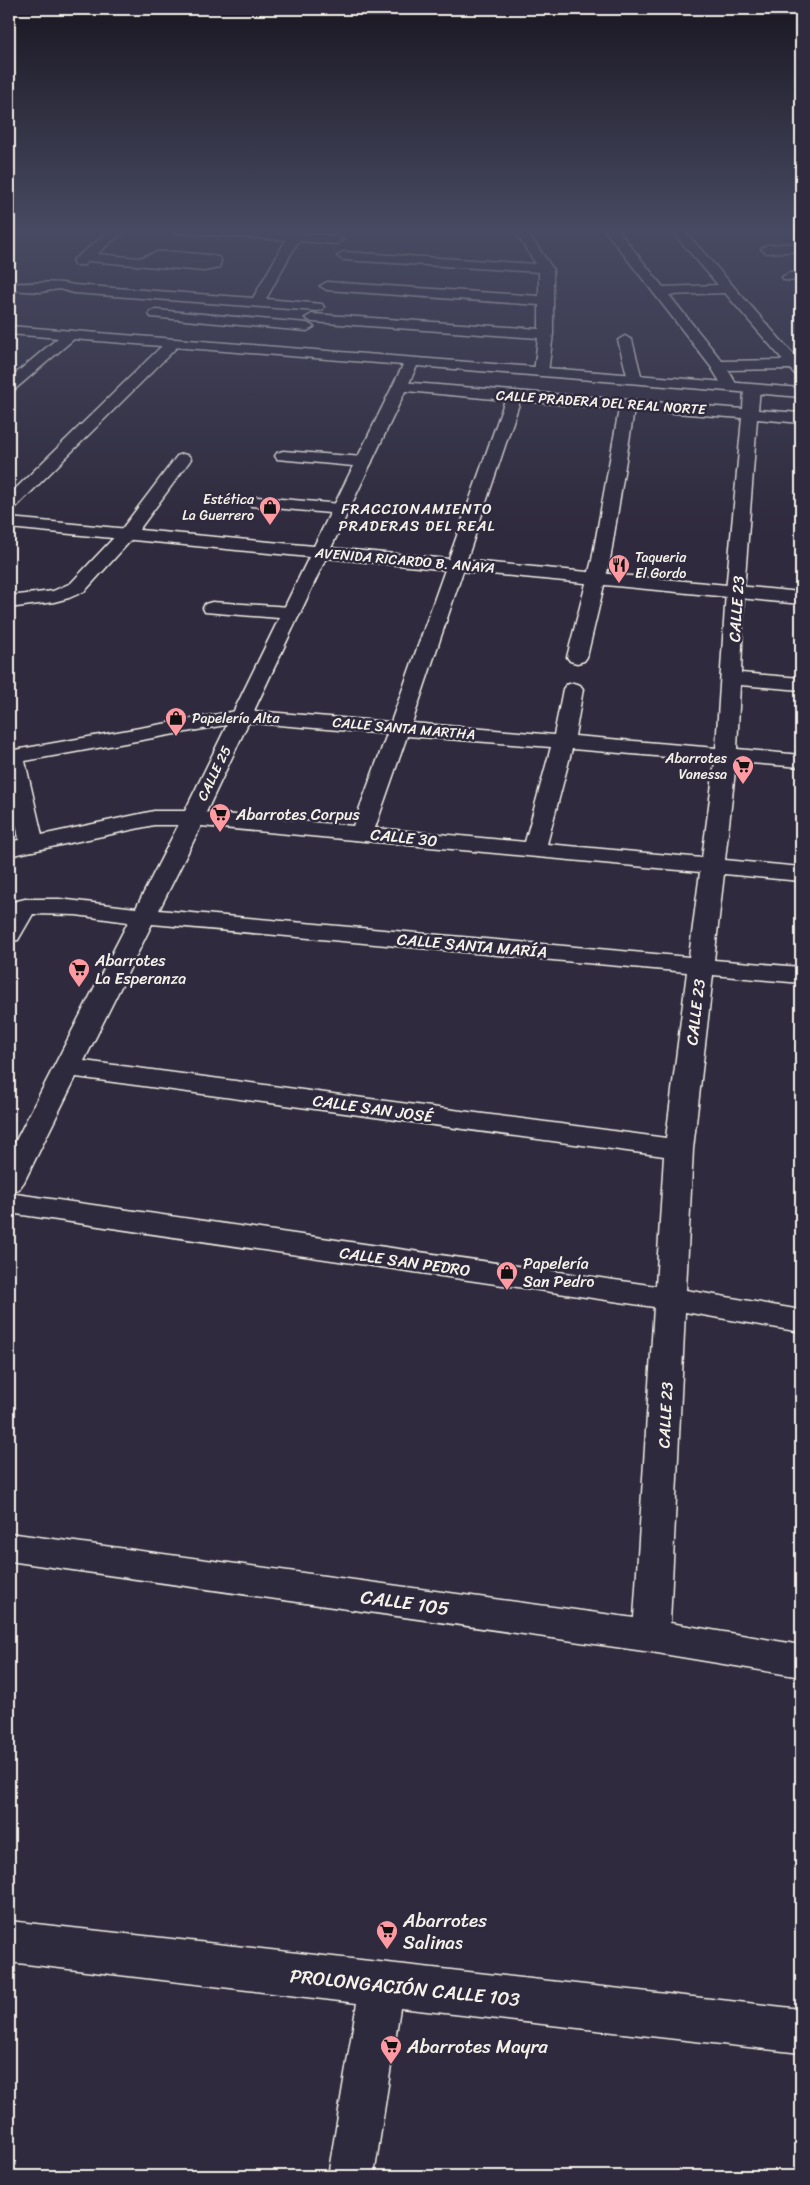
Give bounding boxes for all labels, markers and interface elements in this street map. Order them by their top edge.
street label: CALLE PRADERA DEL REAL NORTE [495,383,708,422]
place label: Estética La Guerrero [182,487,255,528]
shop icon: Estética La Guerrero [258,495,282,526]
district label: FRACCIONAMIENTO PRADERAS DEL REAL [339,496,495,539]
street label: AVENIDA RICARDO B. ANAYA [313,540,496,581]
place label: Taqueria El Gordo [635,545,687,586]
restaurant icon: Taqueria El Gordo [607,553,631,584]
street label: CALLE 23 [720,575,753,643]
shop icon: Papelería Alta [164,706,188,737]
place label: Papelería Alta [192,706,280,731]
street label: CALLE SANTA MARTHA [332,710,476,747]
street label: CALLE 25 [190,741,239,805]
place label: Abarrotes Vanessa [664,746,728,787]
supermarket icon: Abarrotes Vanessa [731,754,755,785]
place label: Abarrotes Corpus [235,800,360,829]
supermarket icon: Abarrotes Corpus [208,802,232,833]
street label: CALLE 30 [369,820,439,855]
street label: CALLE SANTA MARÍA [396,924,548,967]
place label: Abarrotes La Esperanza [94,946,186,993]
supermarket icon: Abarrotes La Esperanza [67,957,91,988]
street label: CALLE 23 [677,977,714,1047]
street label: CALLE SAN JOSÉ [311,1086,436,1131]
street label: CALLE SAN PEDRO [338,1238,472,1285]
place label: Papelería San Pedro [523,1249,594,1296]
shop icon: Papelería San Pedro [495,1260,519,1291]
street label: CALLE 23 [649,1381,682,1449]
street label: CALLE 105 [358,1580,452,1625]
place label: Abarrotes Salinas [402,1904,487,1959]
supermarket icon: Abarrotes Salinas [375,1919,399,1950]
street label: PROLONGACIÓN CALLE 103 [288,1959,522,2016]
place label: Abarrotes Mayra [406,2030,548,2063]
supermarket icon: Abarrotes Mayra [379,2034,403,2065]

